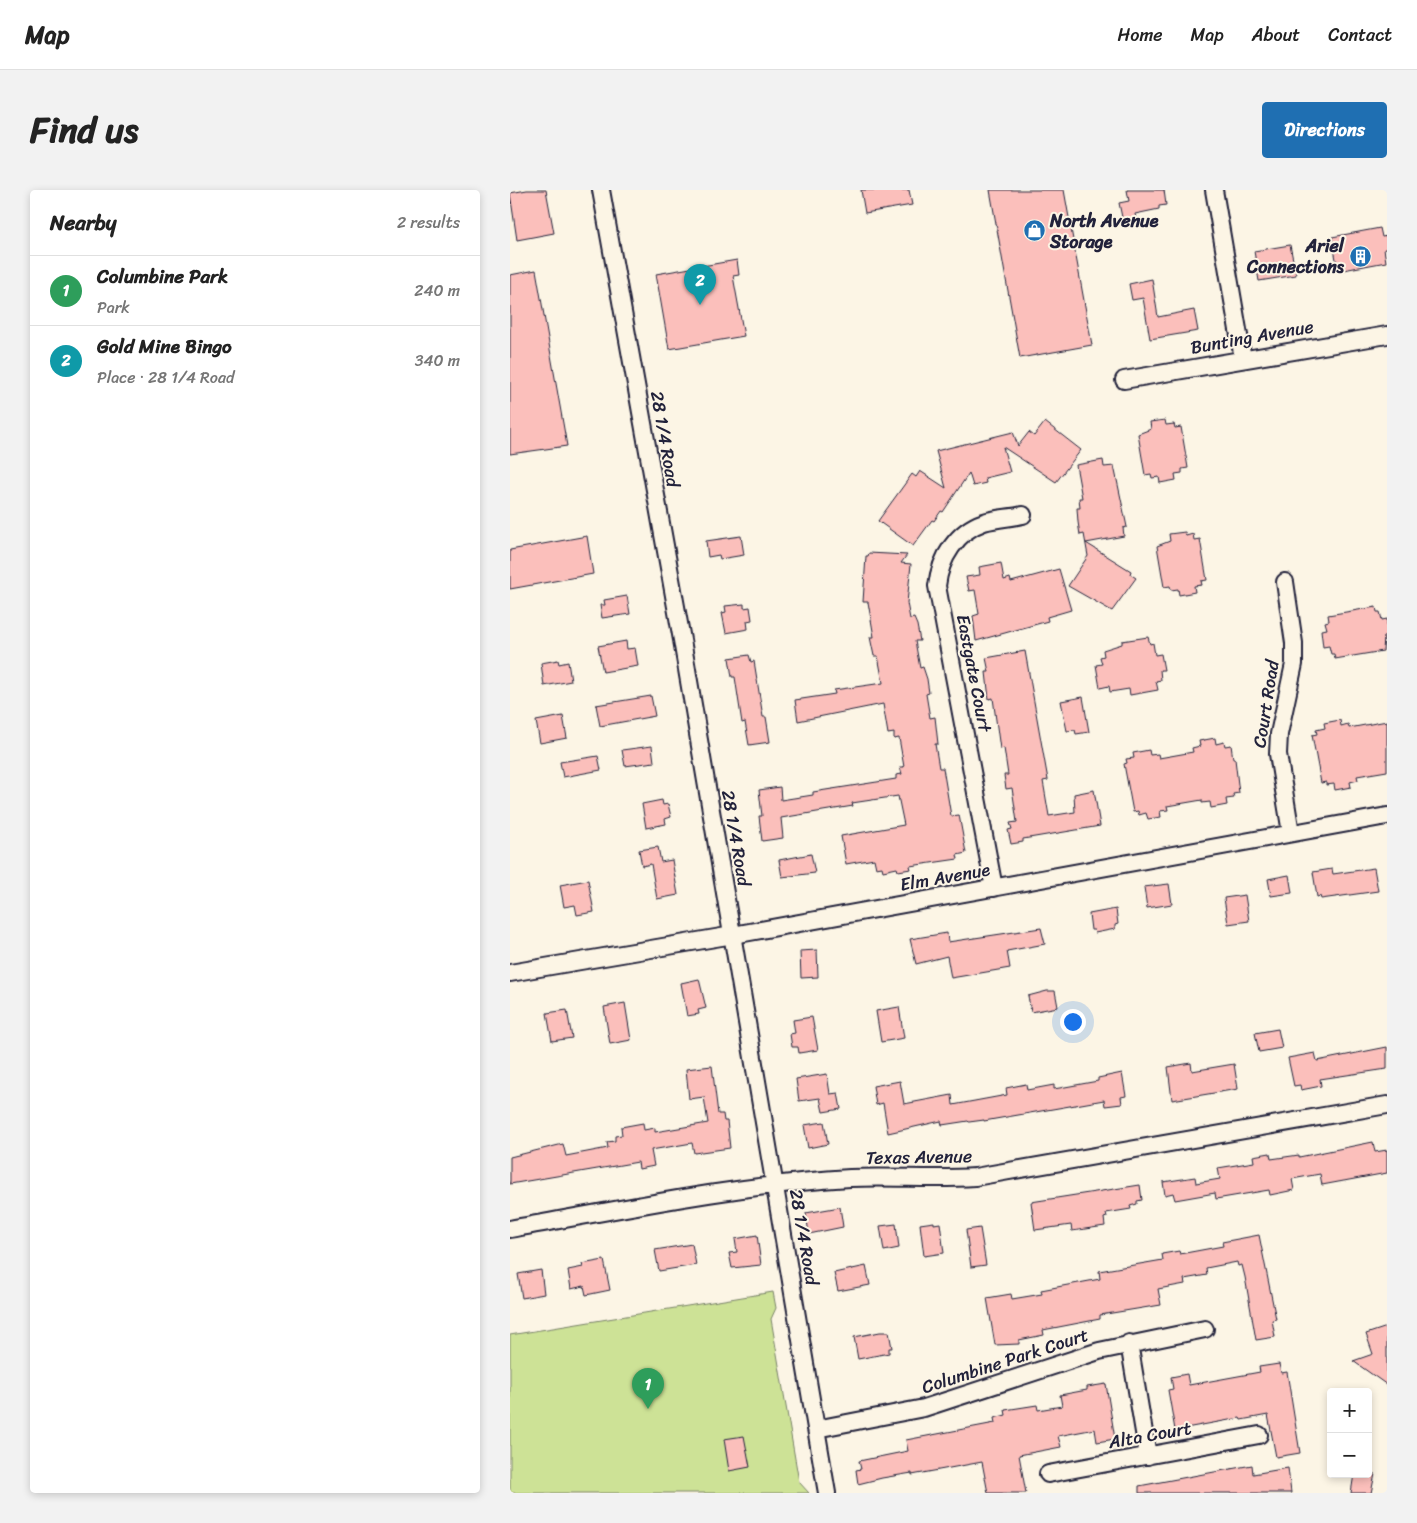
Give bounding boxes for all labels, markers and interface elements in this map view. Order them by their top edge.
text: Map [25,14,69,56]
text: Home [1118,19,1163,51]
text: Map [1191,19,1224,51]
text: About [1252,19,1300,51]
text: Contact [1328,19,1392,51]
text: Find us [30,99,138,161]
button: Directions [1262,102,1387,158]
text: Nearby [50,204,116,242]
place label: North Avenue Storage [1049,205,1159,258]
text: 2 results [397,208,460,237]
shop icon: North Avenue Storage [1022,219,1046,243]
place label: Ariel Connections [1246,230,1345,283]
building icon: Ariel Connections [1348,244,1372,268]
text: Columbine Park [97,260,228,293]
pin: 2 [684,264,716,305]
text: 1 [63,276,69,305]
text: 240 m [414,276,460,305]
text: Park [97,293,130,322]
street label: Bunting Avenue [1188,310,1316,364]
text: Gold Mine Bingo [97,330,232,363]
text: 2 [61,346,71,375]
text: 340 m [415,346,460,375]
text: Place · 28 1/4 Road [97,363,234,392]
street label: 28 1/4 Road [641,388,689,491]
street label: Eastgate Court [947,611,1001,735]
street label: Court Road [1243,656,1289,750]
street label: 28 1/4 Road [712,787,760,890]
street label: Elm Avenue [897,853,993,901]
your location [1060,1009,1086,1035]
street label: Texas Avenue [866,1140,972,1174]
street label: 28 1/4 Road [780,1186,828,1289]
street label: Columbine Park Court [917,1319,1093,1403]
pin: 1 [632,1368,664,1409]
map controls [1327,1388,1372,1478]
button: + [1327,1388,1372,1433]
street label: Alta Court [1105,1412,1194,1458]
button: − [1327,1433,1372,1478]

